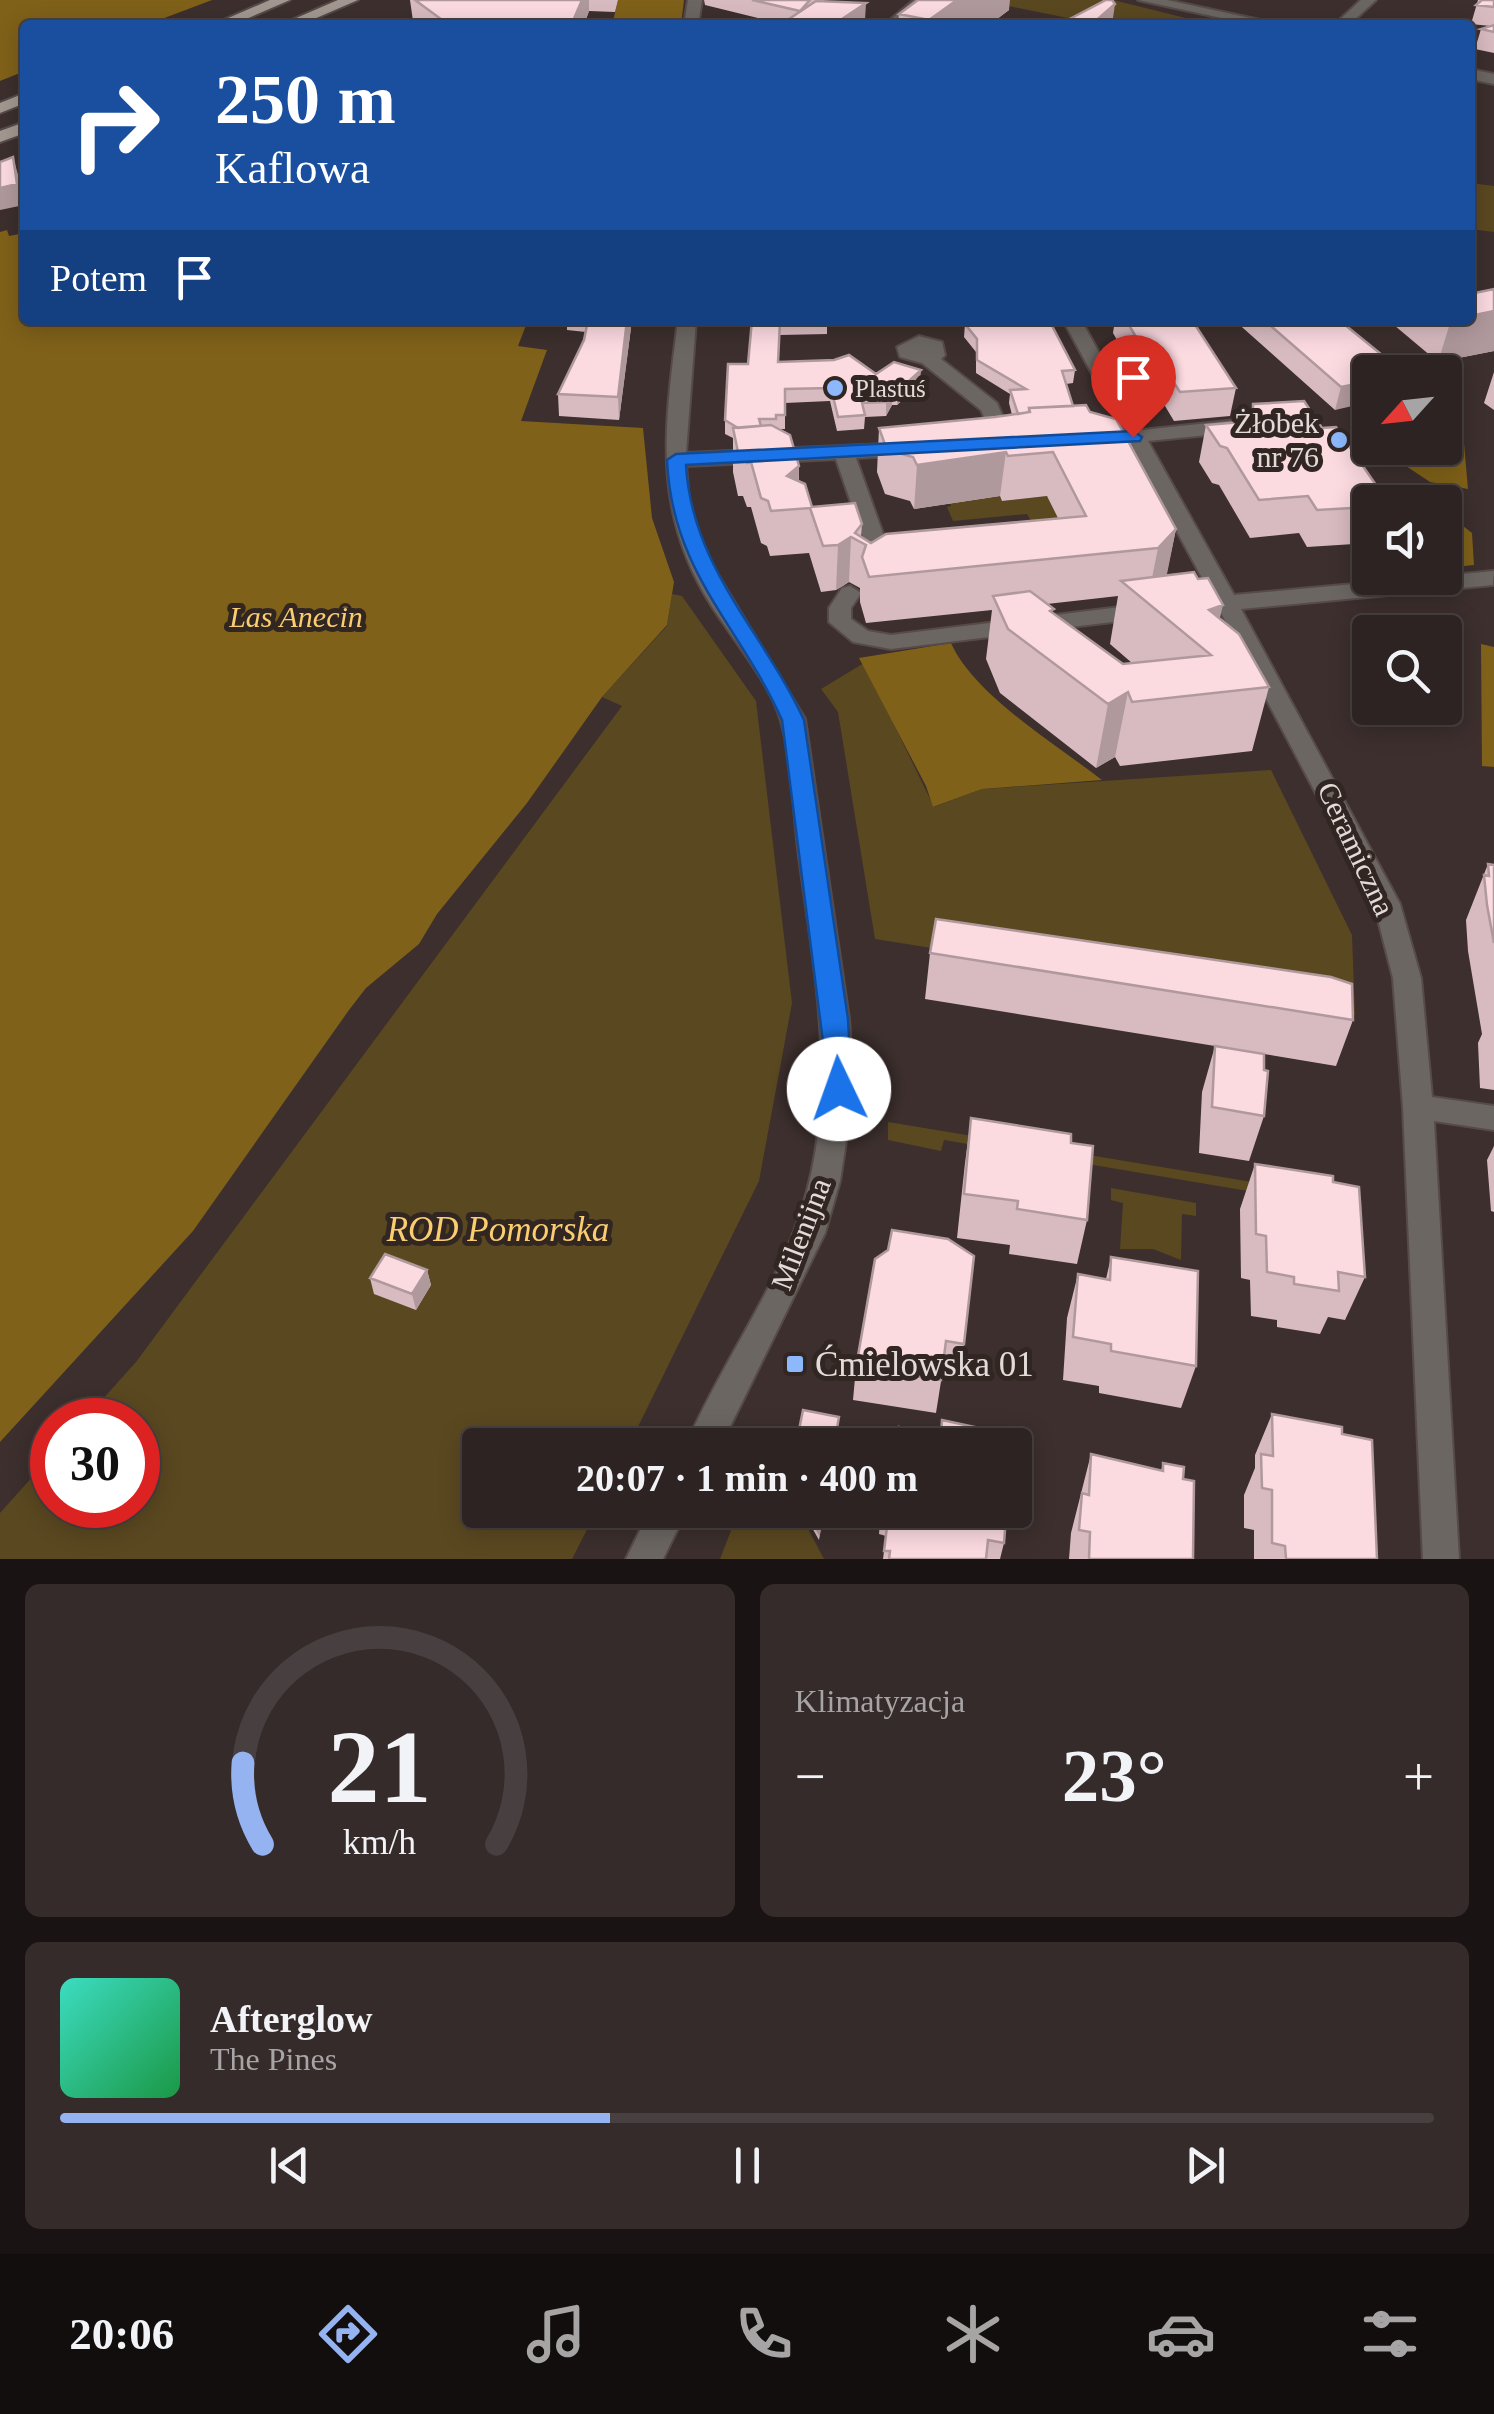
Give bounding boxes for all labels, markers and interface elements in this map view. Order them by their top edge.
icon: right [50,60,180,190]
text: 250 m [215,61,396,138]
text: Kaflowa [215,143,370,193]
icon: arrive [167,250,222,305]
text: Potem [50,257,147,299]
pin [1091,335,1176,438]
icon: arrive [1106,350,1161,405]
north arrow [1352,355,1462,465]
map controls [1352,355,1462,725]
place label: Plastuś [855,375,926,402]
marker: Plastuś [824,377,846,399]
place label: Żłobek nr 76 [1234,406,1319,473]
marker: Żłobek nr 76 [1328,429,1350,451]
button: sound [1352,485,1462,595]
park label: Las Anecin [228,600,363,633]
button: search [1352,615,1462,725]
street label: Ceramiczna [1311,777,1402,921]
position arrow [787,1037,891,1141]
street label: Milenijna [764,1173,837,1294]
park label: ROD Pomorska [386,1210,609,1249]
place label: Ćmielowska 01 [815,1344,1034,1384]
marker: Ćmielowska 01 [784,1353,806,1375]
speed limit sign: 30 [30,1398,160,1528]
text: 20:07 · 1 min · 400 m [576,1457,918,1499]
text: Klimatyzacja [795,1683,965,1719]
text: 21 [328,1709,432,1824]
text: 23° [1062,1734,1167,1817]
text: − [795,1746,826,1807]
text: + [1403,1746,1434,1807]
text: km/h [343,1822,417,1862]
text: Afterglow [210,1998,372,2040]
text: The Pines [210,2041,337,2077]
icon: previous [262,2138,317,2193]
icon: pause [720,2138,775,2193]
icon: next [1178,2138,1233,2193]
icon: directions [313,2299,383,2369]
icon: music [521,2299,591,2369]
icon: phone [729,2299,799,2369]
icon: climate [938,2299,1008,2369]
icon: car [1146,2299,1216,2369]
icon: filters [1355,2299,1425,2369]
text: 20:06 [69,2309,174,2359]

